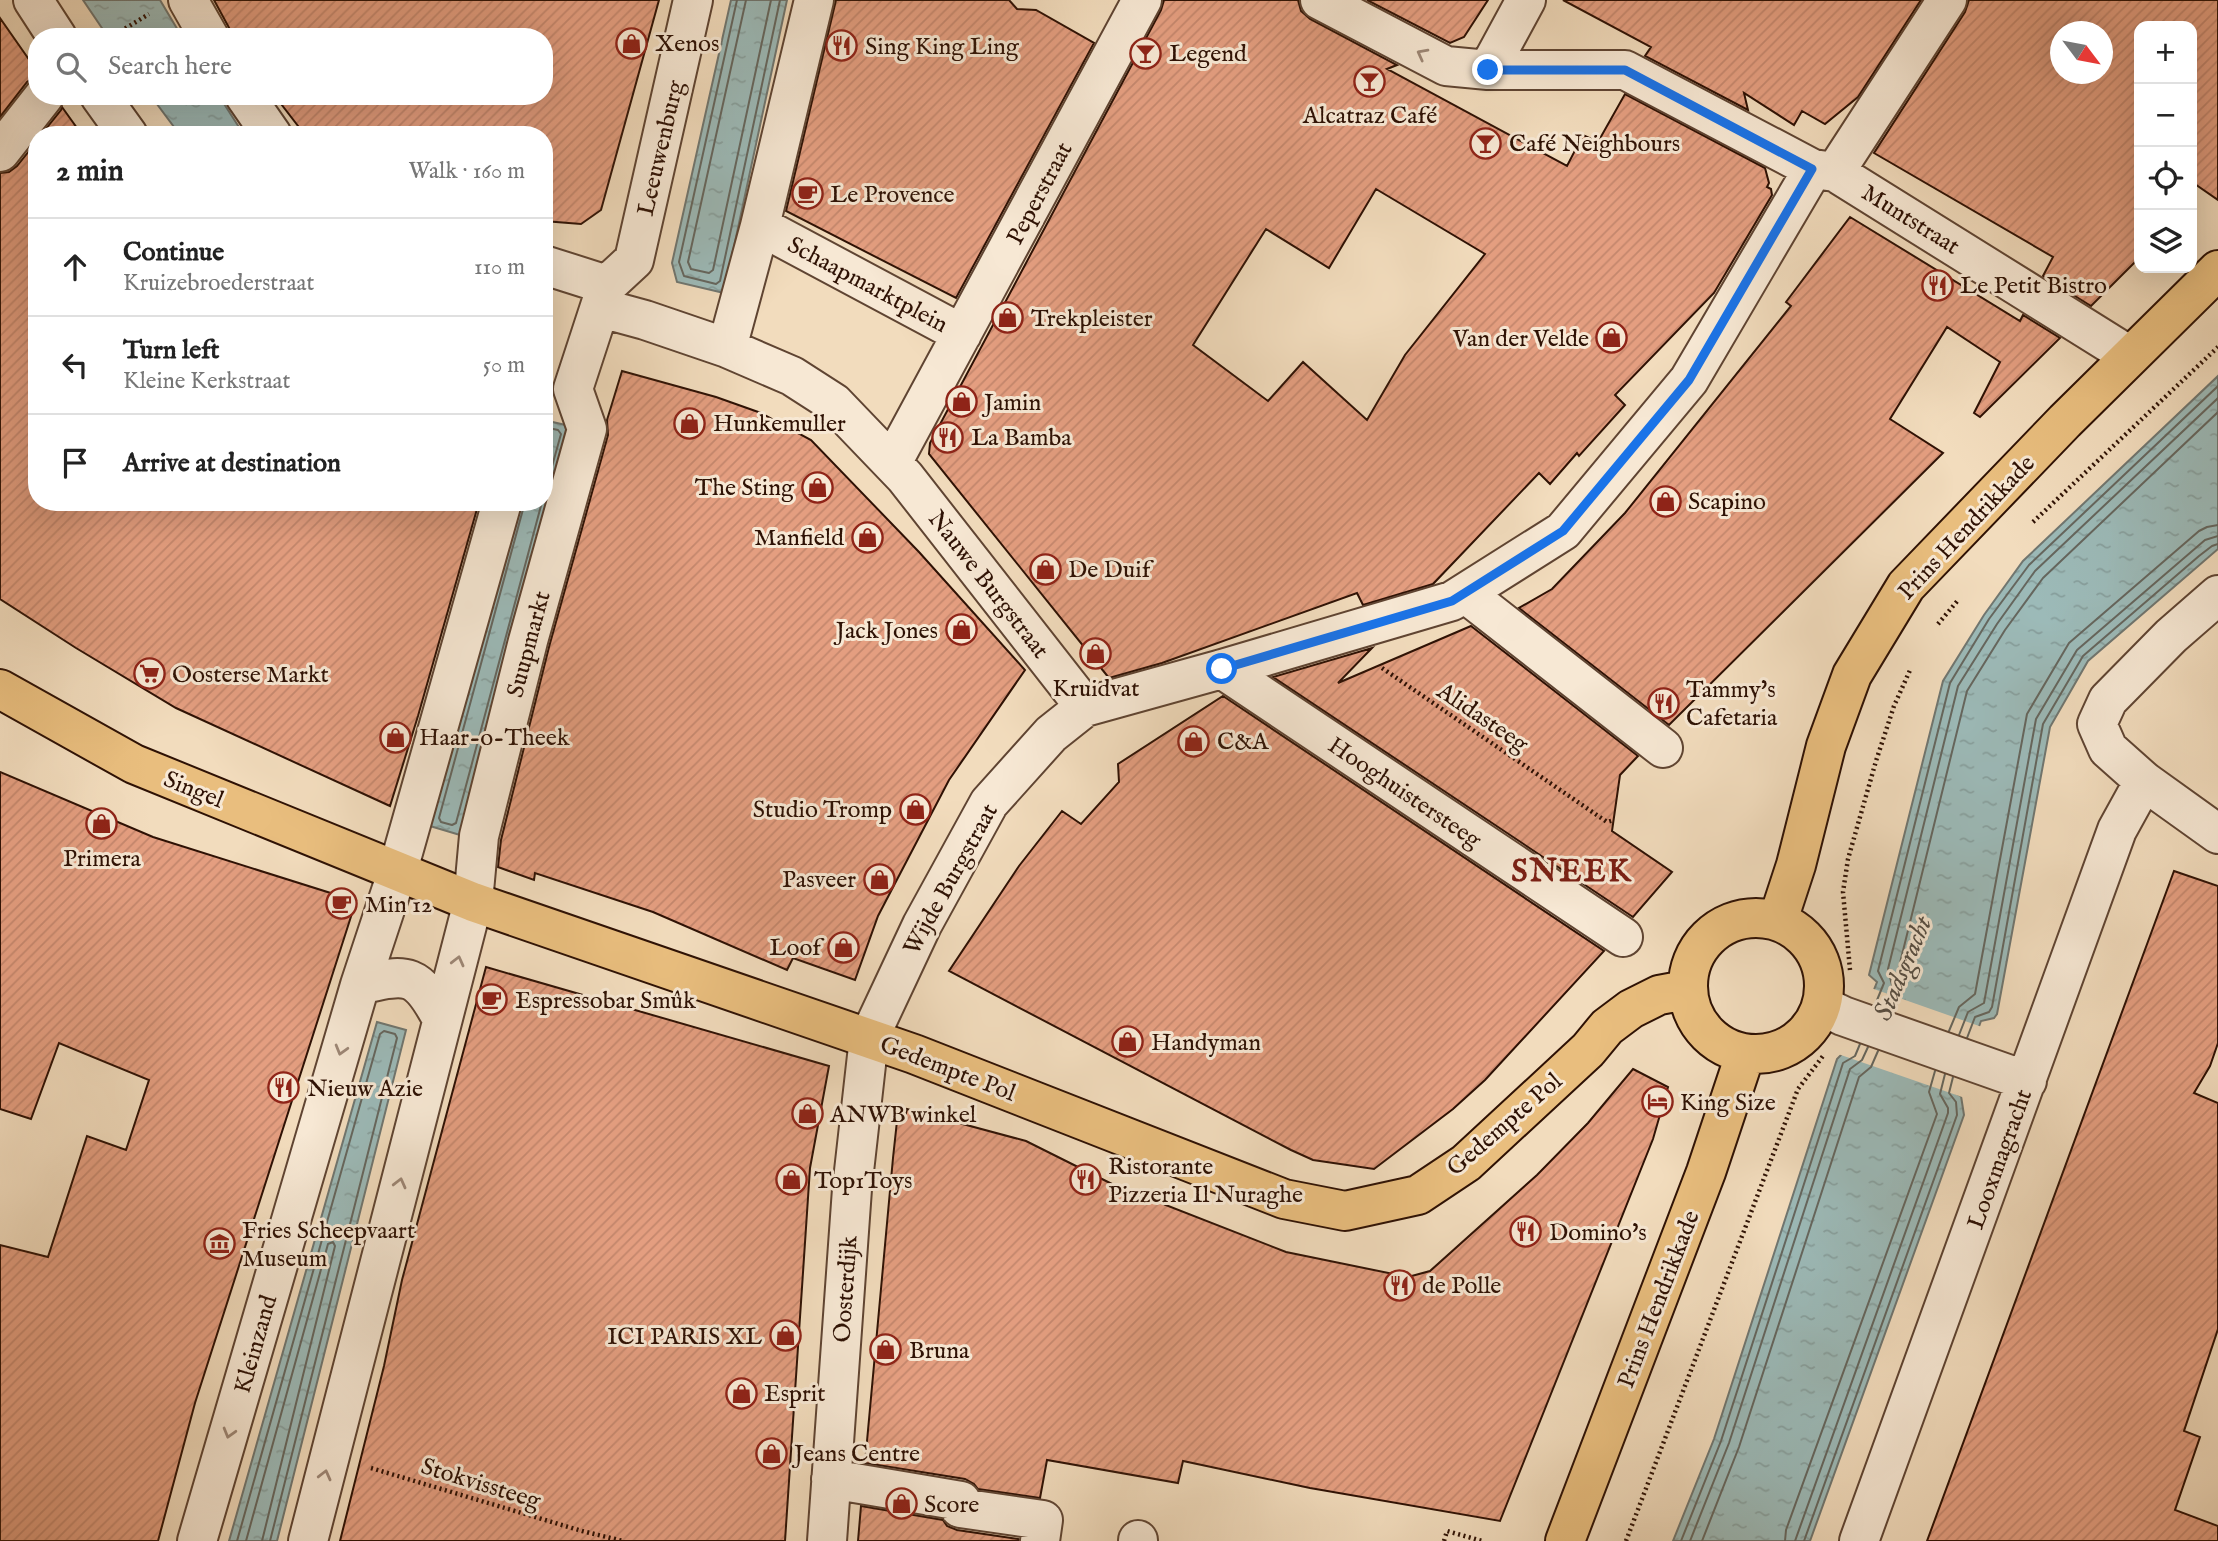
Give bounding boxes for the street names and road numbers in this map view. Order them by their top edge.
street label: Leeuwenburg [631,77,692,219]
street label: Peperstraat [1000,137,1080,250]
street label: Muntstraat [1855,178,1965,263]
street label: Schaapmarktplein [782,230,953,341]
street label: Prins Hendrikkade [1892,449,2042,607]
street label: Nauwe Burgstraat [920,505,1055,665]
street label: Suupmarkt [500,588,559,701]
street label: Alidasteeg [1430,676,1535,761]
street label: Hooghuistersteeg [1321,730,1488,857]
street label: Singel [159,764,228,817]
street label: Wijde Burgstraat [897,798,1006,961]
street label: Gedempte Pol [875,1029,1020,1110]
street label: Gedempte Pol [1441,1066,1569,1184]
street label: Looxmagracht [1961,1085,2040,1234]
street label: Prins Hendrikkade [1611,1206,1707,1393]
street label: Oosterdijk [827,1235,866,1344]
street label: Kleinzand [228,1291,285,1397]
street label: Stokvissteeg [417,1452,545,1518]

